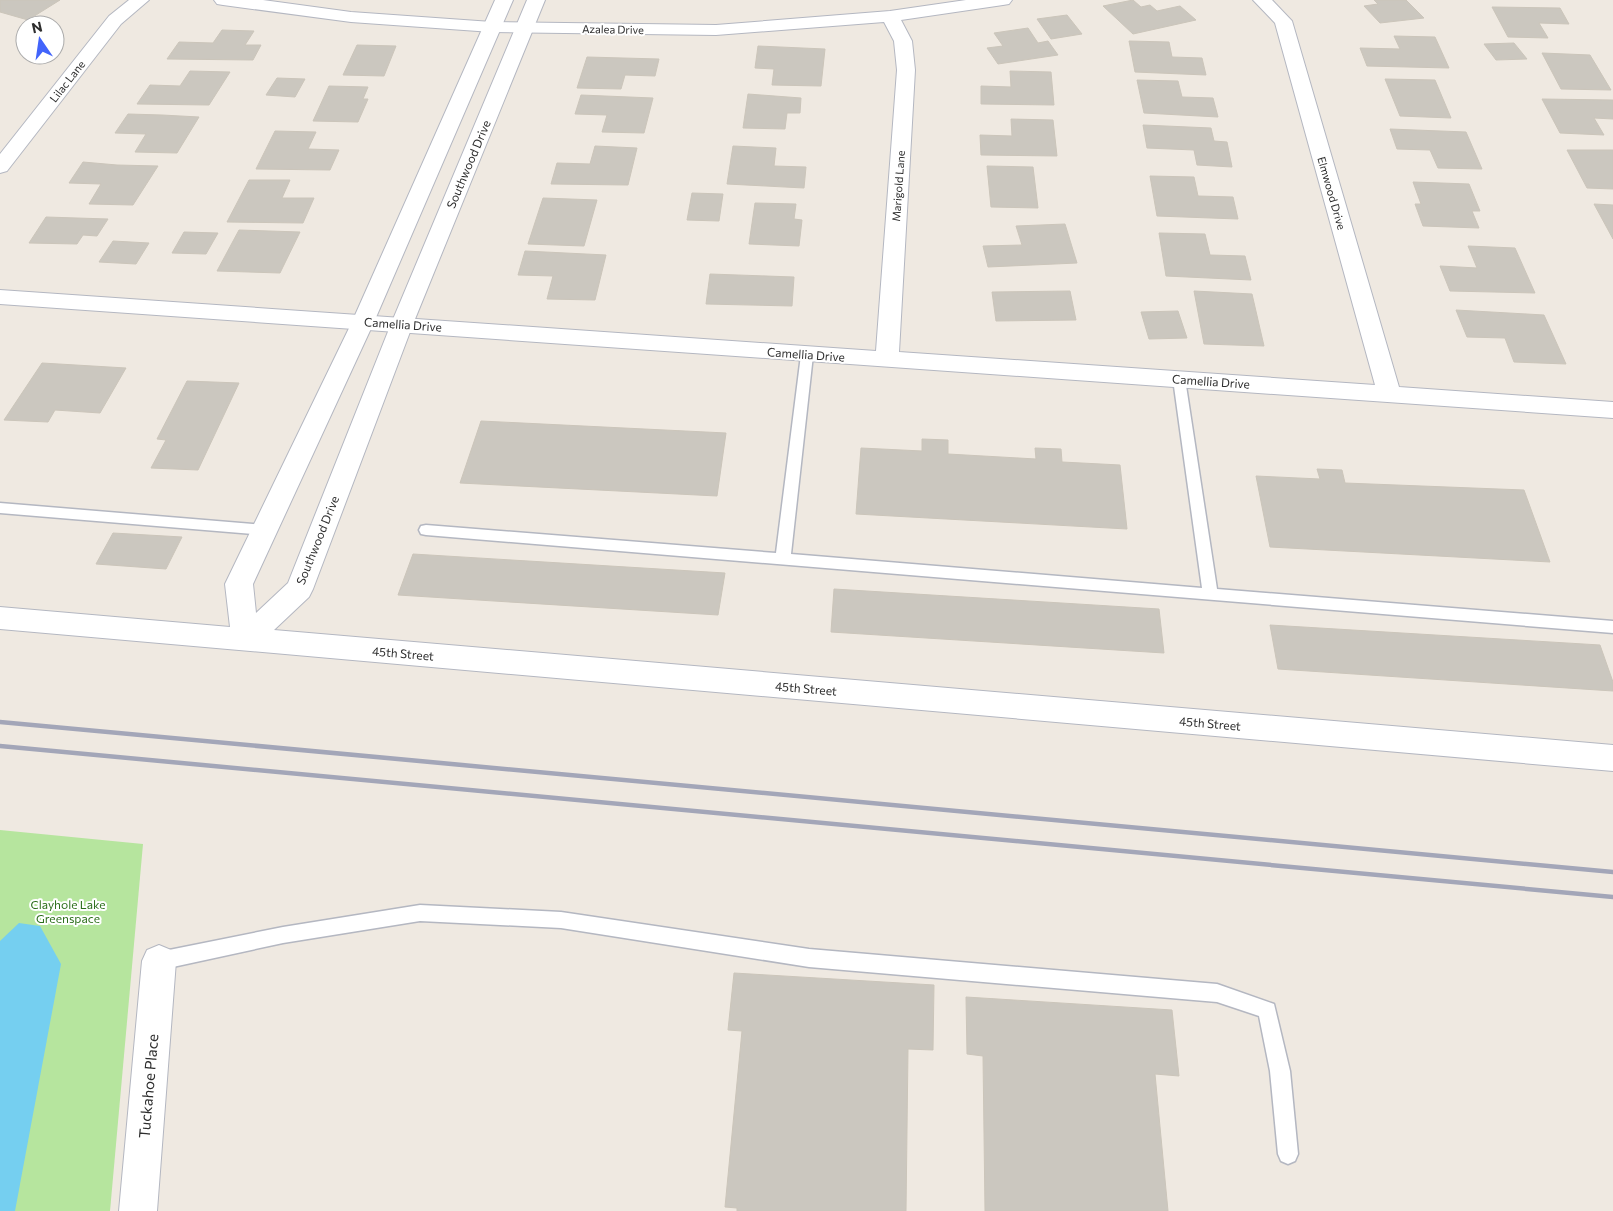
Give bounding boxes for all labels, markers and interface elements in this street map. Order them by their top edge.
north arrow [15,15,65,65]
text: N [30,17,44,36]
street label: Azalea Drive [582,22,644,36]
street label: Lilac Lane [47,57,87,104]
street label: Southwood Drive [443,118,493,210]
street label: Marigold Lane [889,150,907,222]
street label: Elmwood Drive [1315,155,1349,231]
street label: Camellia Drive [364,314,442,334]
street label: Camellia Drive [767,344,845,364]
street label: Camellia Drive [1172,371,1250,391]
street label: Southwood Drive [293,494,341,586]
street label: 45th Street [371,643,435,663]
street label: 45th Street [774,678,838,698]
street label: 45th Street [1178,713,1242,733]
park label: Clayhole Lake Greenspace [30,897,106,925]
street label: Tuckahoe Place [134,1033,162,1139]

